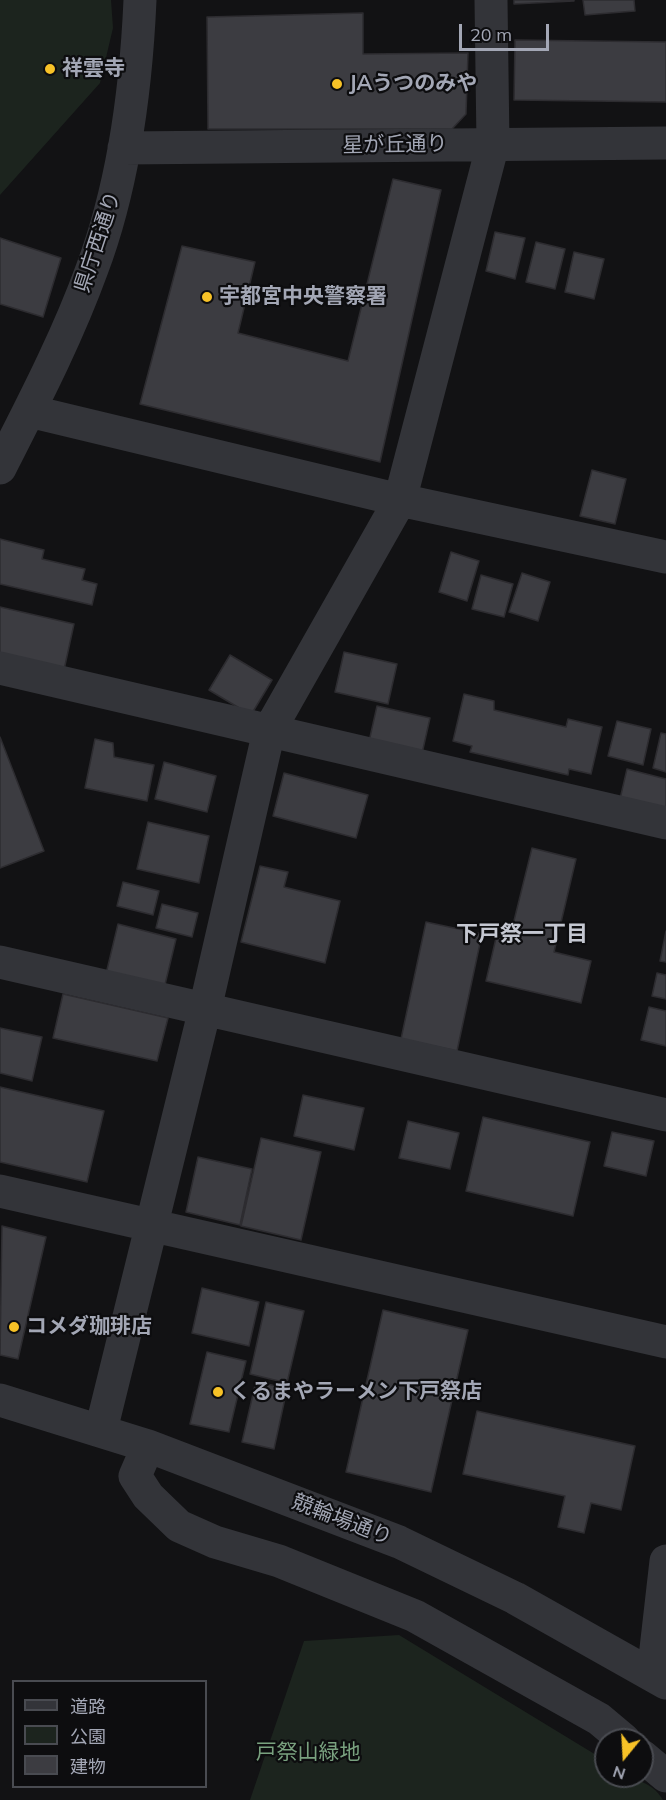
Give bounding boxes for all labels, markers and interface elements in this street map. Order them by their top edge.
scale bar [462,12,552,50]
text: 20 m [470,23,512,46]
place label: 祥雲寺 [62,56,125,82]
marker: 祥雲寺 [43,62,57,76]
place label: JAうつのみや [349,71,477,97]
marker: JAうつのみや [330,77,344,91]
street label: 星が丘通り [342,131,448,159]
street label: 県庁西通り [70,188,126,296]
place label: 宇都宮中央警察署 [219,284,387,310]
marker: 宇都宮中央警察署 [200,290,214,304]
district label: 下戸祭一丁目 [456,921,588,947]
place label: コメダ珈琲店 [26,1314,152,1340]
marker: コメダ珈琲店 [7,1320,21,1334]
place label: くるまやラーメン下戸祭店 [230,1379,482,1405]
marker: くるまやラーメン下戸祭店 [211,1385,225,1399]
street label: 競輪場通り [288,1489,396,1551]
legend [12,1680,207,1788]
text: 道路 [70,1695,106,1718]
text: 公園 [70,1725,106,1748]
north arrow [594,1728,654,1788]
park label: 戸祭山緑地 [256,1740,360,1766]
text: 建物 [70,1755,106,1778]
text: N [610,1762,628,1785]

